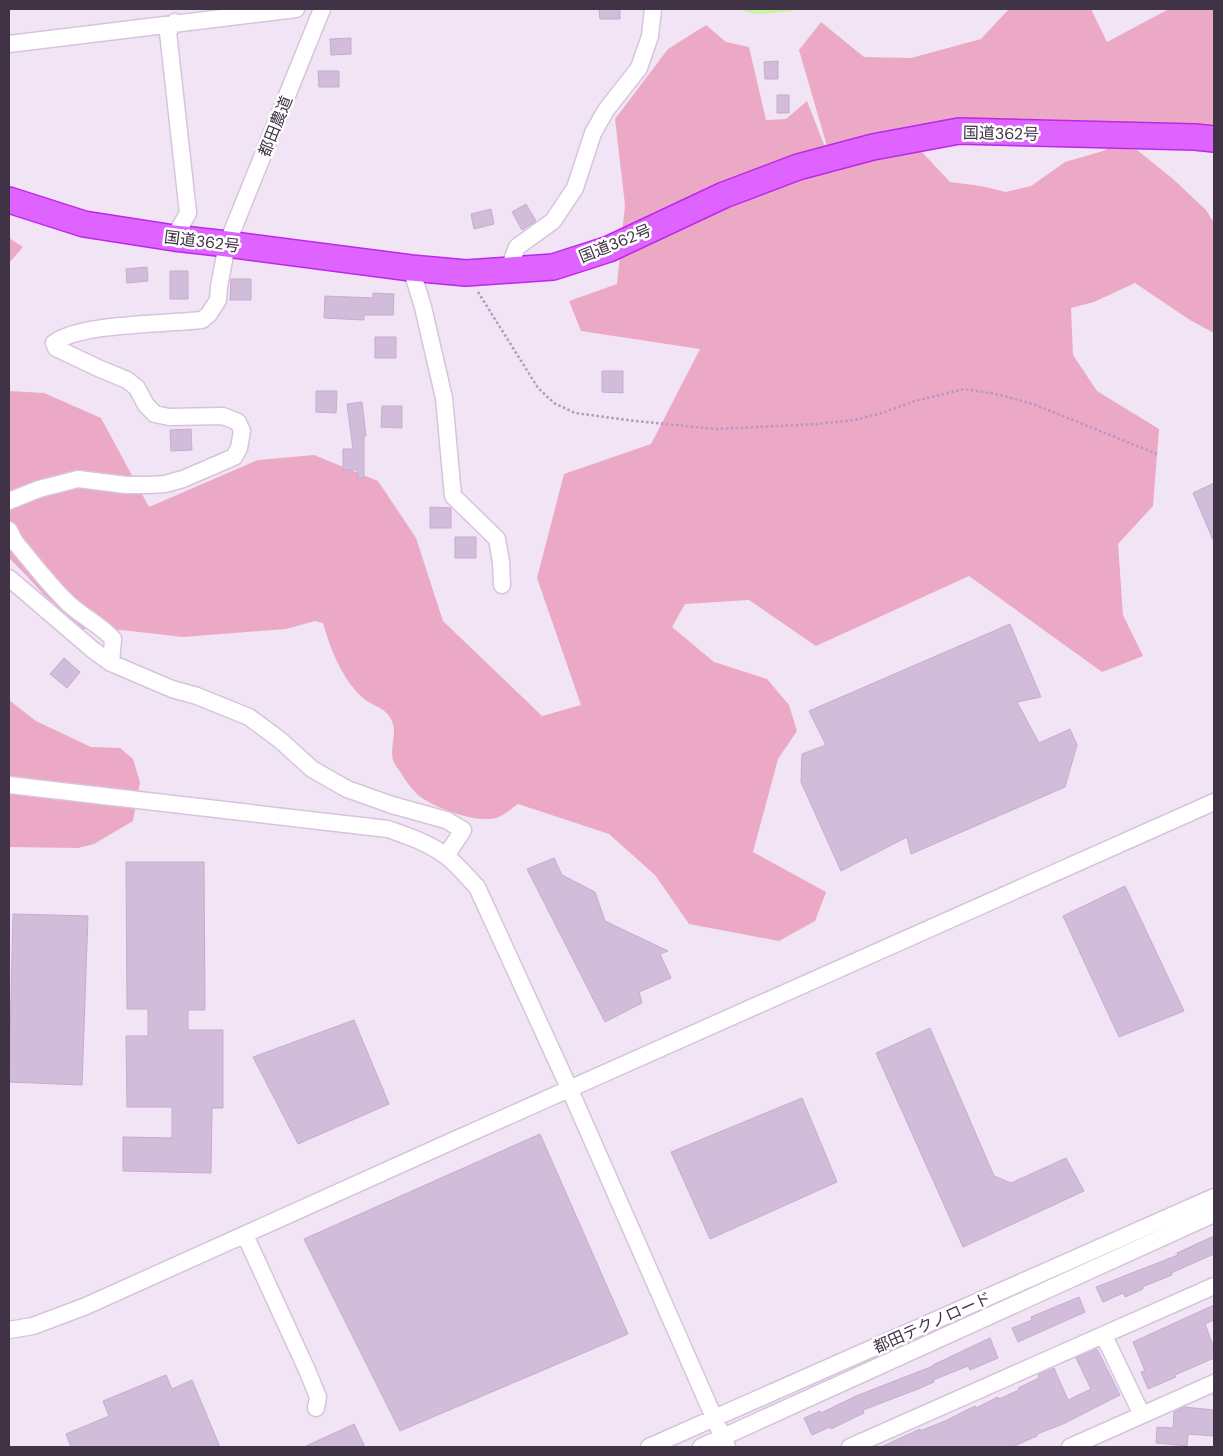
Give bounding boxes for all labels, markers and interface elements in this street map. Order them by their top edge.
street label: 都田農道 [254,93,297,160]
street label: 国道362号 [963,122,1039,145]
street label: 国道362号 [576,219,654,267]
street label: 国道362号 [163,226,241,257]
street label: 都田テクノロード [870,1287,995,1358]

